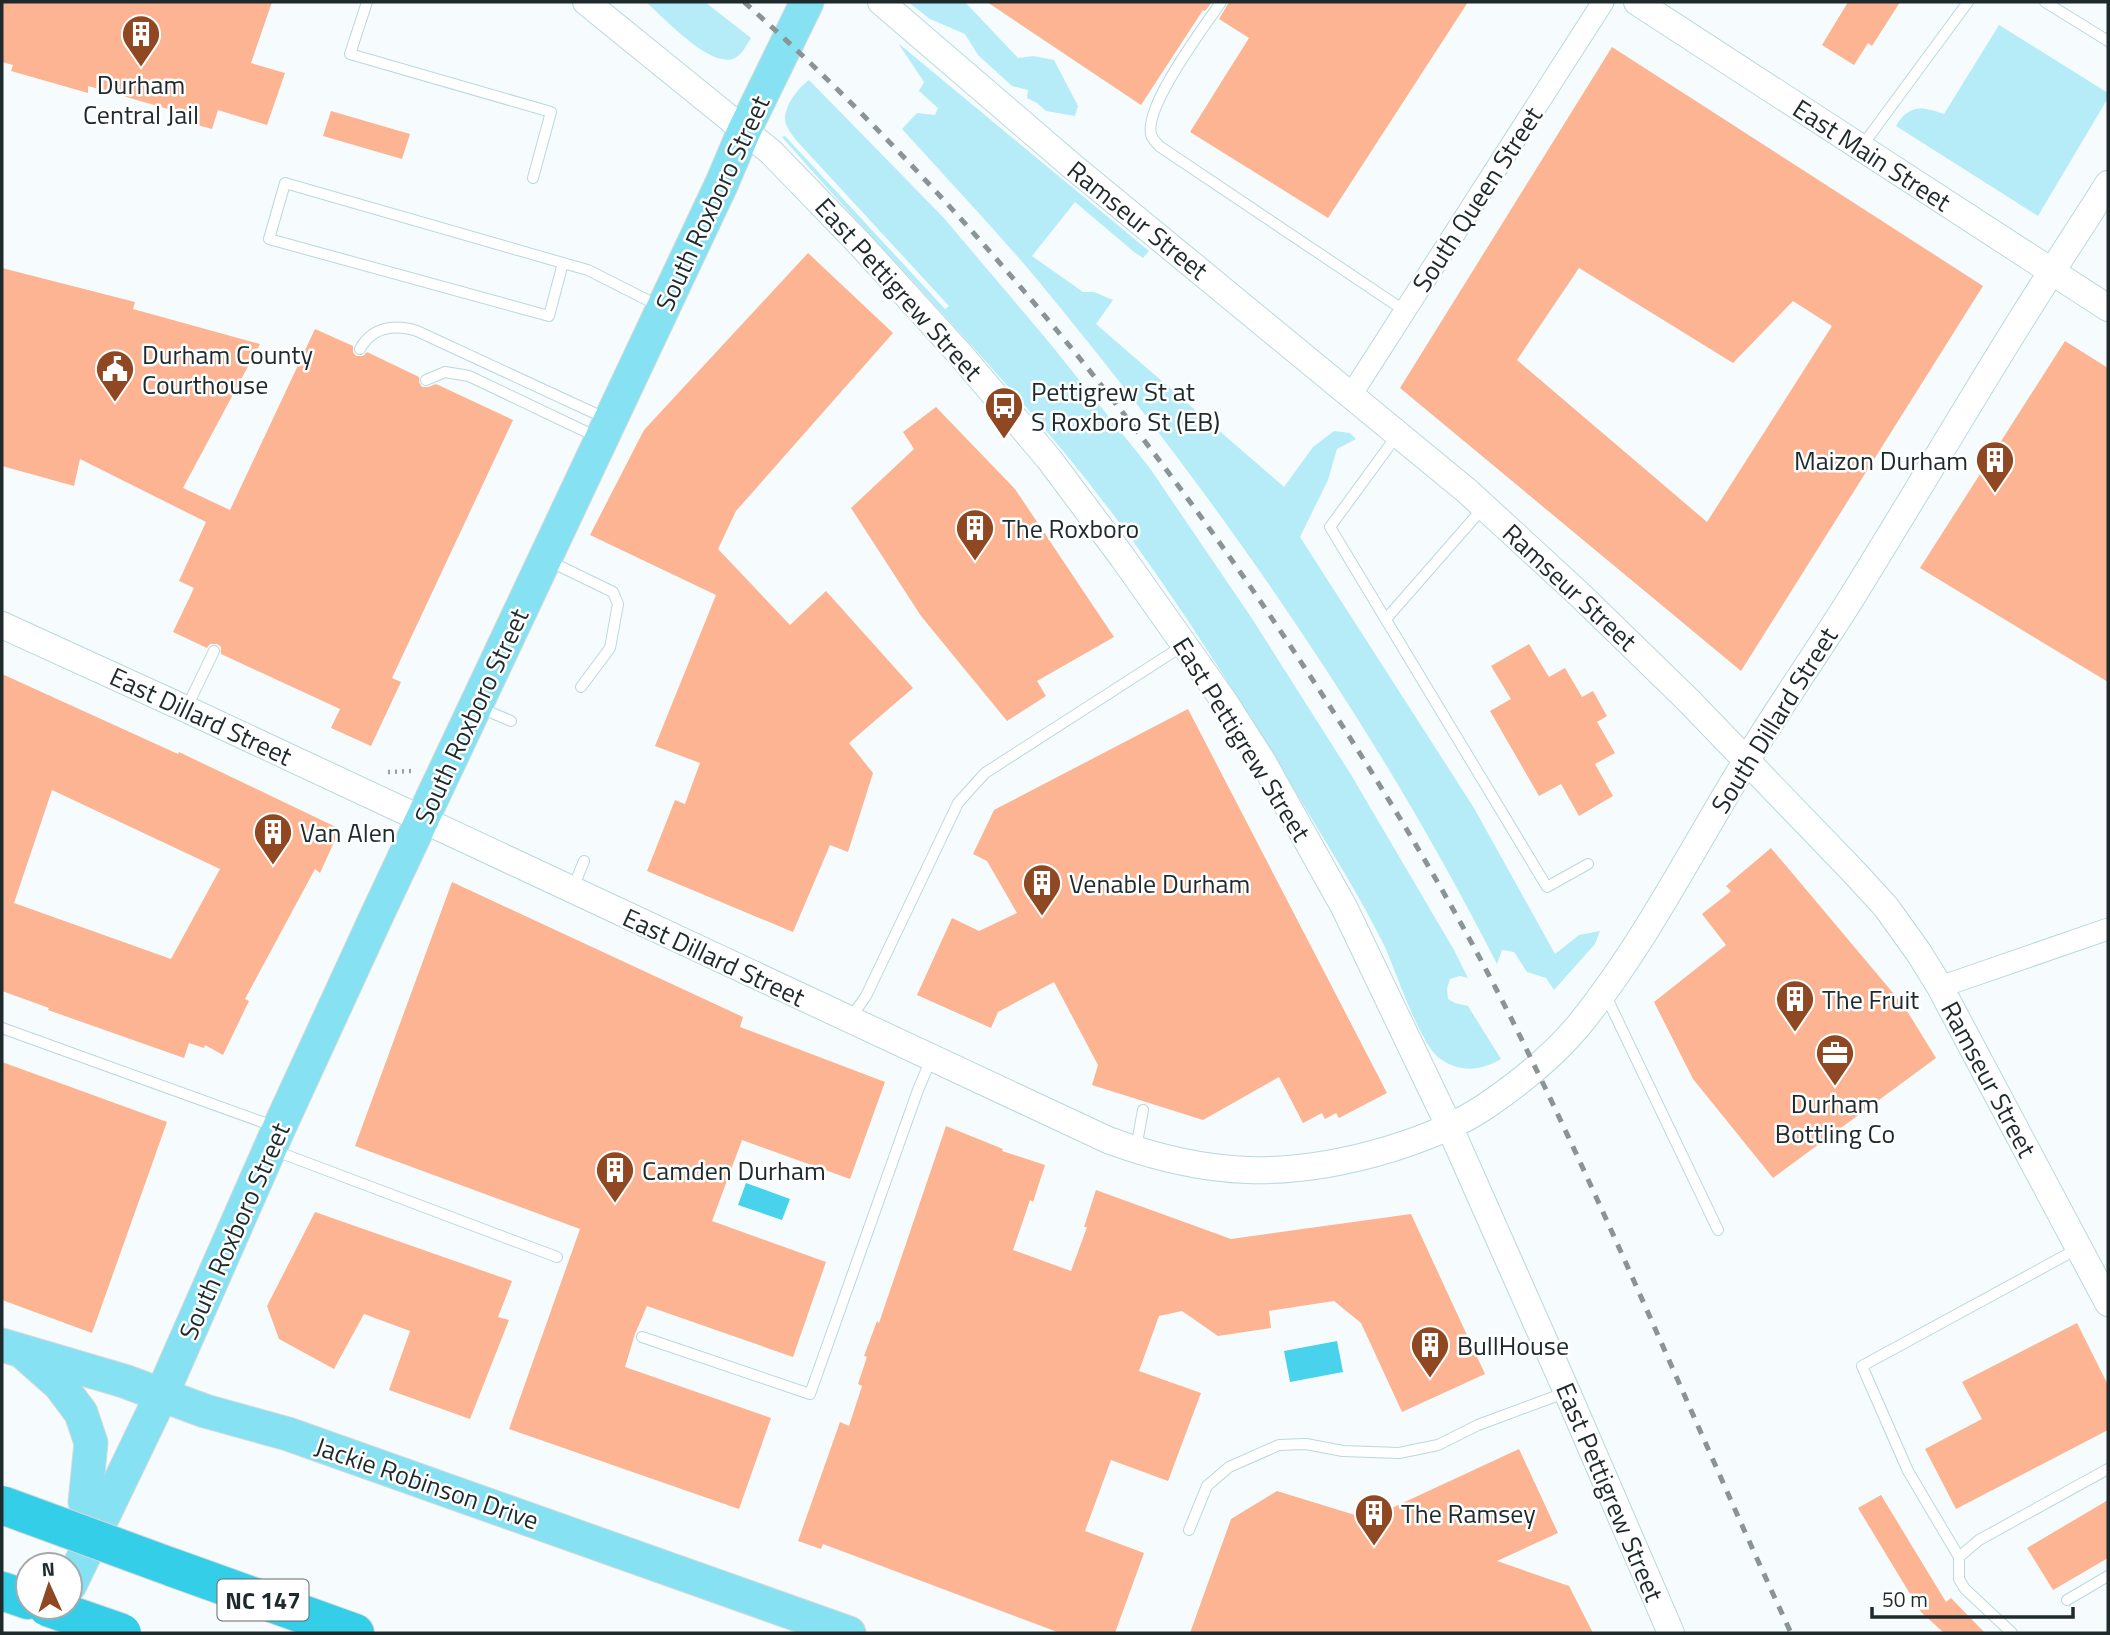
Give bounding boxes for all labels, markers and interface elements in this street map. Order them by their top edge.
building icon: Durham Central Jail [120,13,162,68]
place label: Durham Central Jail [83,65,199,134]
street label: South Roxboro Street [645,89,779,317]
street label: East Main Street [1785,89,1959,221]
street label: South Queen Street [1402,98,1552,300]
street label: Ramseur Street [1059,151,1217,289]
street label: East Pettigrew Street [806,189,992,389]
place label: Durham County Courthouse [142,335,313,404]
public building icon: Durham County Courthouse [94,348,136,403]
place label: Pettigrew St at S Roxboro St (EB) [1031,372,1220,441]
bus stop icon: Pettigrew St at S Roxboro St (EB) [983,385,1025,440]
building icon: Maizon Durham [1974,439,2016,494]
place label: Maizon Durham [1794,441,1968,480]
building icon: The Roxboro [954,507,996,562]
place label: The Roxboro [1002,509,1139,548]
street label: Ramseur Street [1494,514,1646,660]
street label: South Roxboro Street [404,602,538,830]
street label: South Dillard Street [1701,619,1847,821]
street label: East Pettigrew Street [1163,629,1321,849]
street label: East Dillard Street [103,657,299,775]
building icon: Van Alen [252,811,294,866]
place label: Van Alen [300,813,396,852]
building icon: Venable Durham [1021,862,1063,917]
place label: Venable Durham [1069,864,1250,903]
street label: East Dillard Street [616,898,812,1016]
building icon: The Fruit [1774,978,1816,1033]
place label: The Fruit [1822,980,1919,1019]
street label: Ramseur Street [1932,994,2046,1164]
office icon: Durham Bottling Co [1814,1032,1856,1087]
place label: Durham Bottling Co [1775,1084,1895,1153]
street label: South Roxboro Street [169,1116,299,1346]
building icon: Camden Durham [594,1149,636,1204]
place label: Camden Durham [642,1151,826,1190]
building icon: BullHouse [1409,1324,1451,1379]
place label: BullHouse [1457,1326,1569,1365]
street label: East Pettigrew Street [1546,1377,1674,1607]
street label: Jackie Robinson Drive [310,1426,544,1540]
building icon: The Ramsey [1353,1492,1395,1547]
place label: The Ramsey [1401,1494,1536,1533]
north arrow [14,1551,84,1621]
text: N [41,1554,55,1583]
scale bar [1872,1576,2073,1620]
road number: NC 147 [218,1580,308,1620]
text: 50 m [1882,1583,1928,1615]

